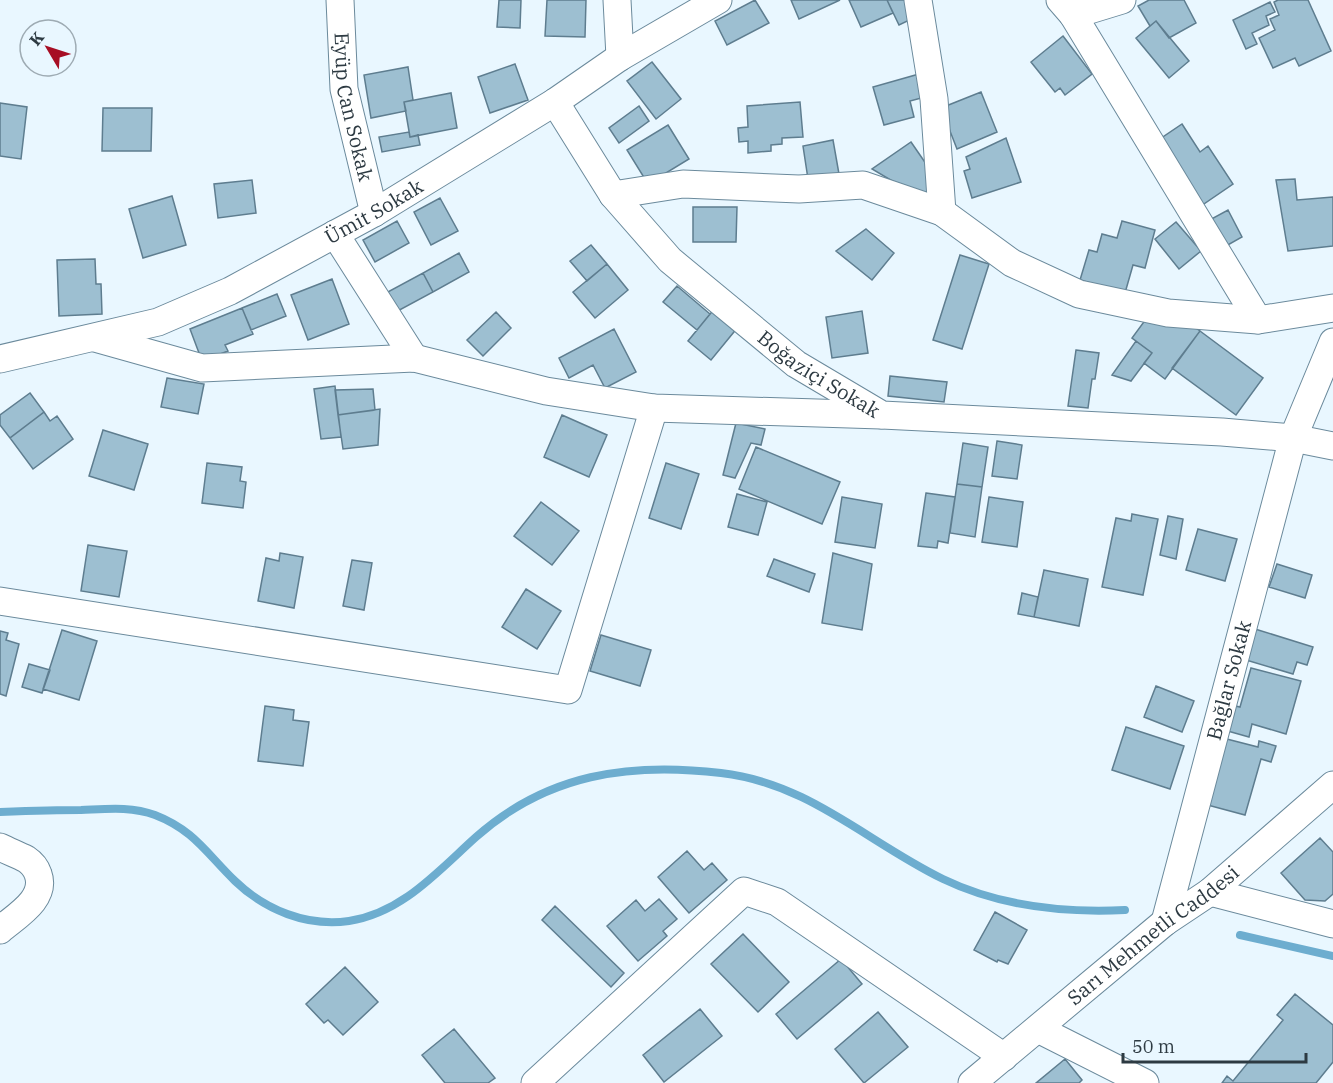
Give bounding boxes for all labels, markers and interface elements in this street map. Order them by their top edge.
north arrow [18,18,78,78]
text: K [25,27,48,50]
street label: Eyüp Can Sokak [328,32,380,184]
street label: Ümit Sokak [320,172,428,250]
street label: Boğaziçi Sokak [752,324,885,424]
street label: Bağlar Sokak [1200,617,1257,743]
street label: Sarı Mehmetli Caddesi [1061,859,1245,1011]
scale bar [1123,1026,1306,1064]
text: 50 m [1132,1035,1175,1058]

